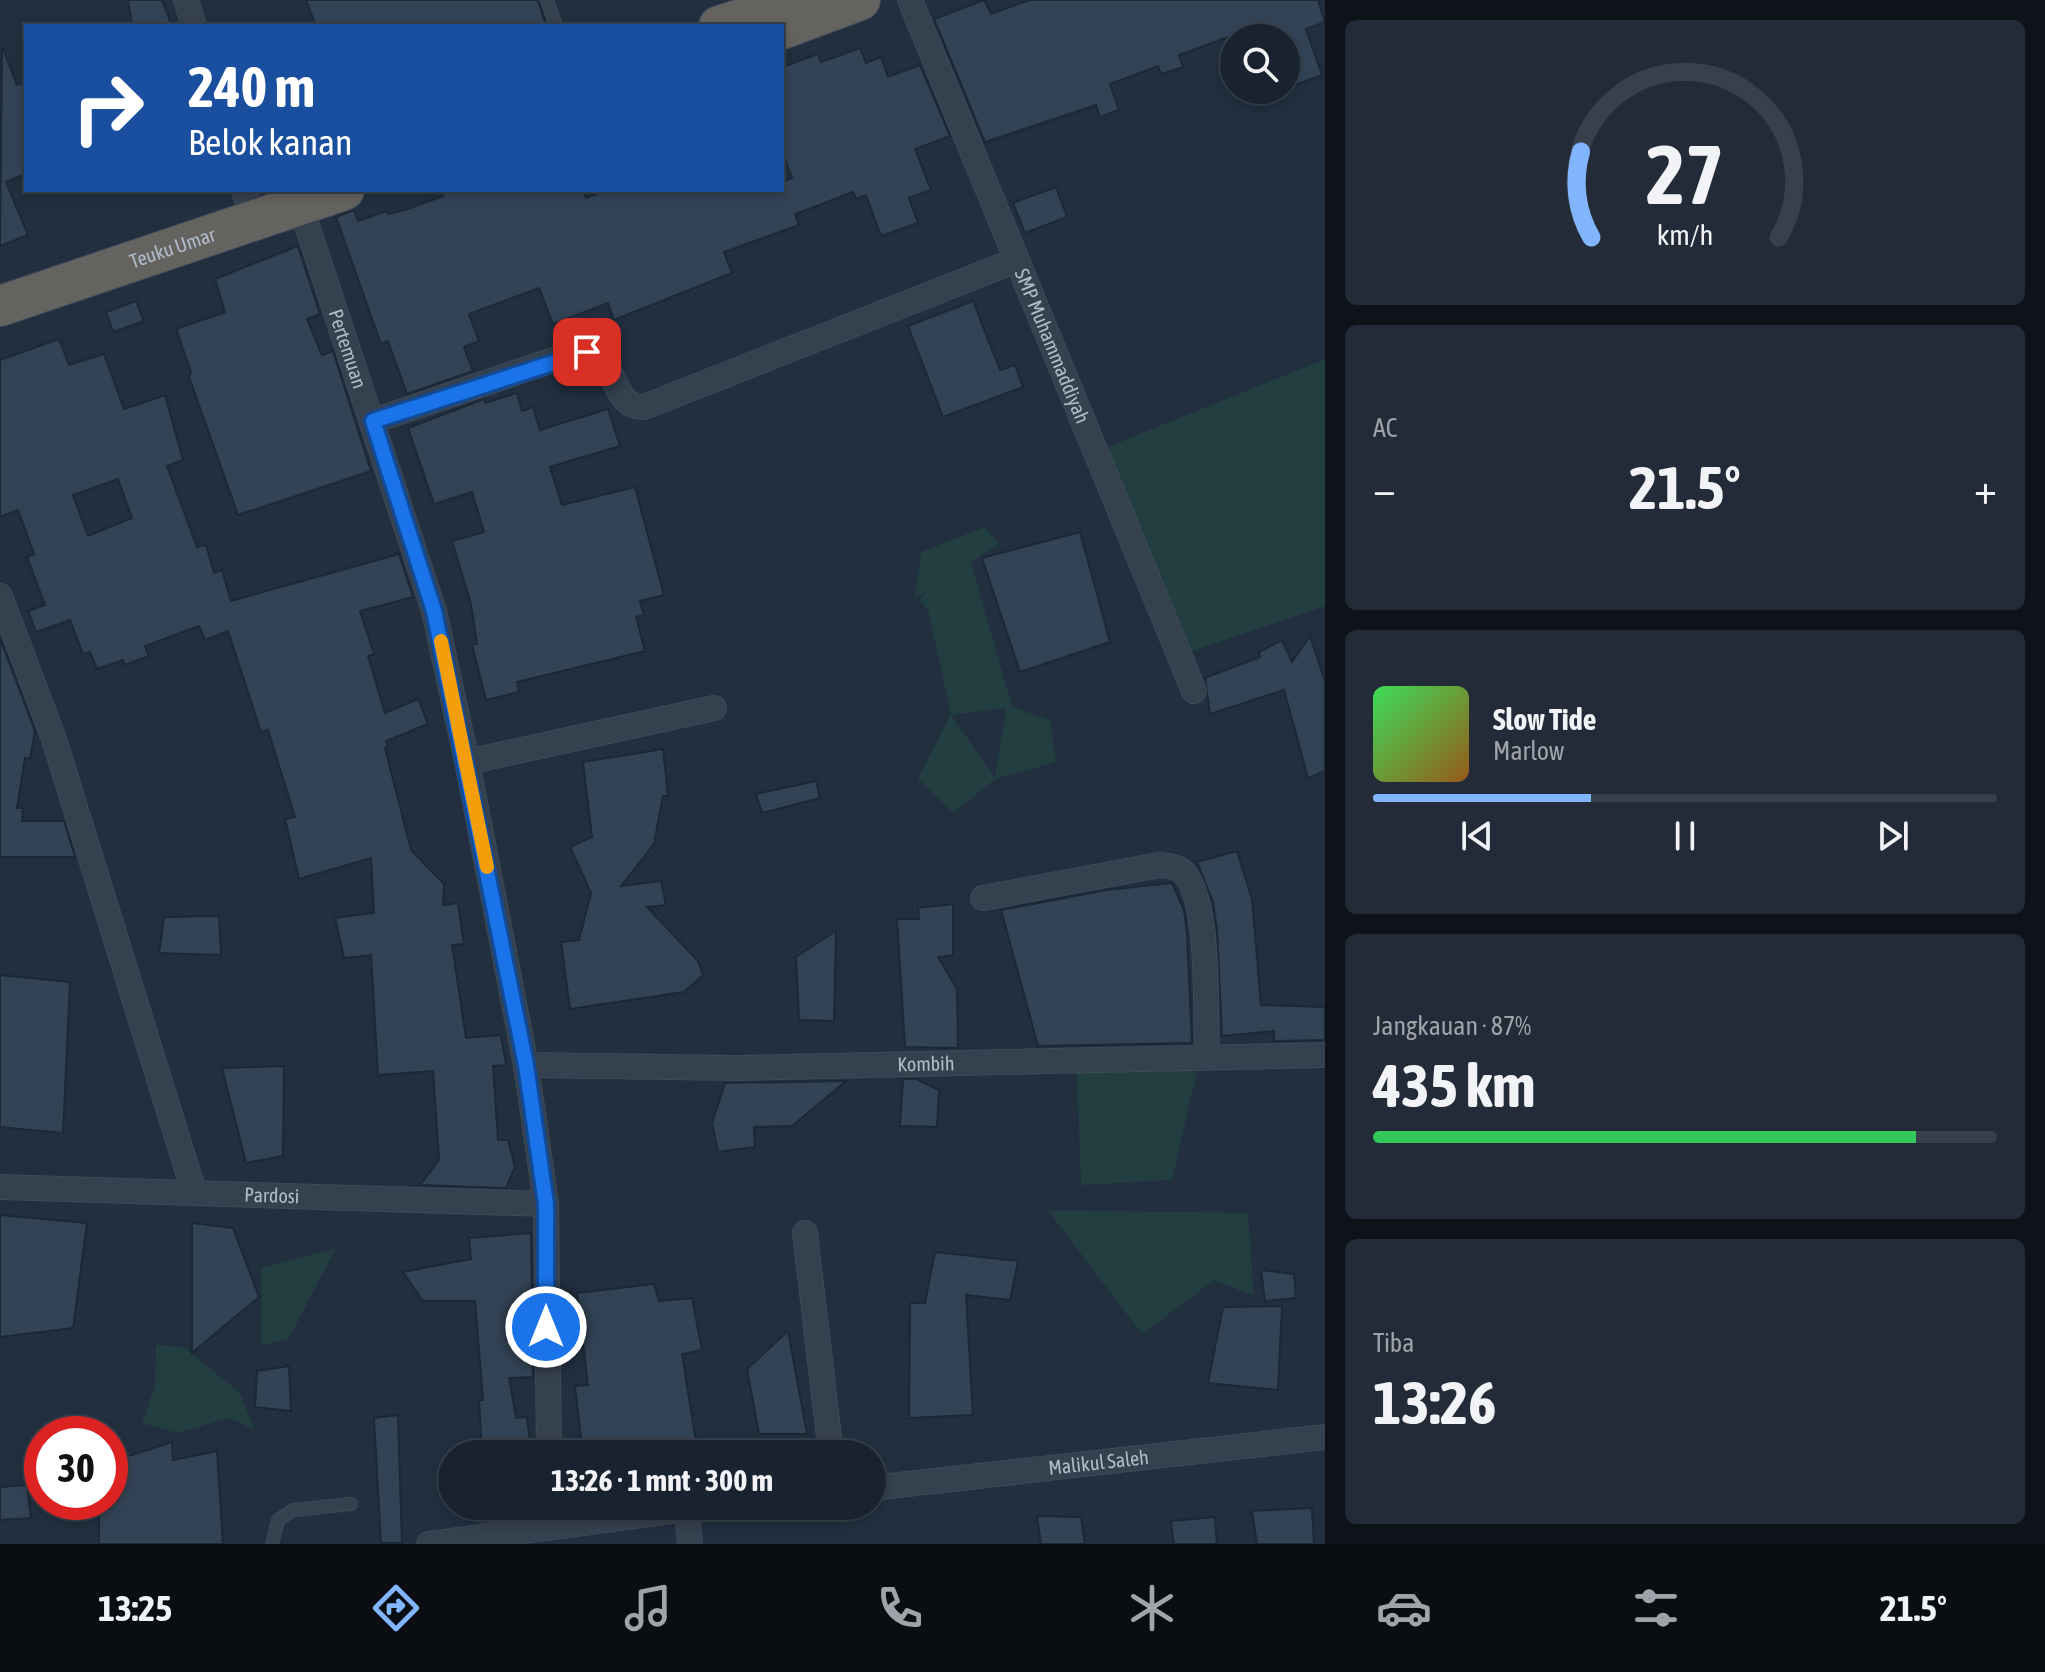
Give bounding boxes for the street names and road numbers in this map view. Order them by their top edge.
street label: Teuku Umar [126,222,219,272]
street label: SMP Muhammaddiyah [1011,265,1095,427]
street label: Pertemuan [324,306,372,391]
street label: Kombih [897,1051,955,1075]
street label: Pardosi [244,1183,300,1207]
street label: Malikul Saleh [1047,1445,1150,1479]

